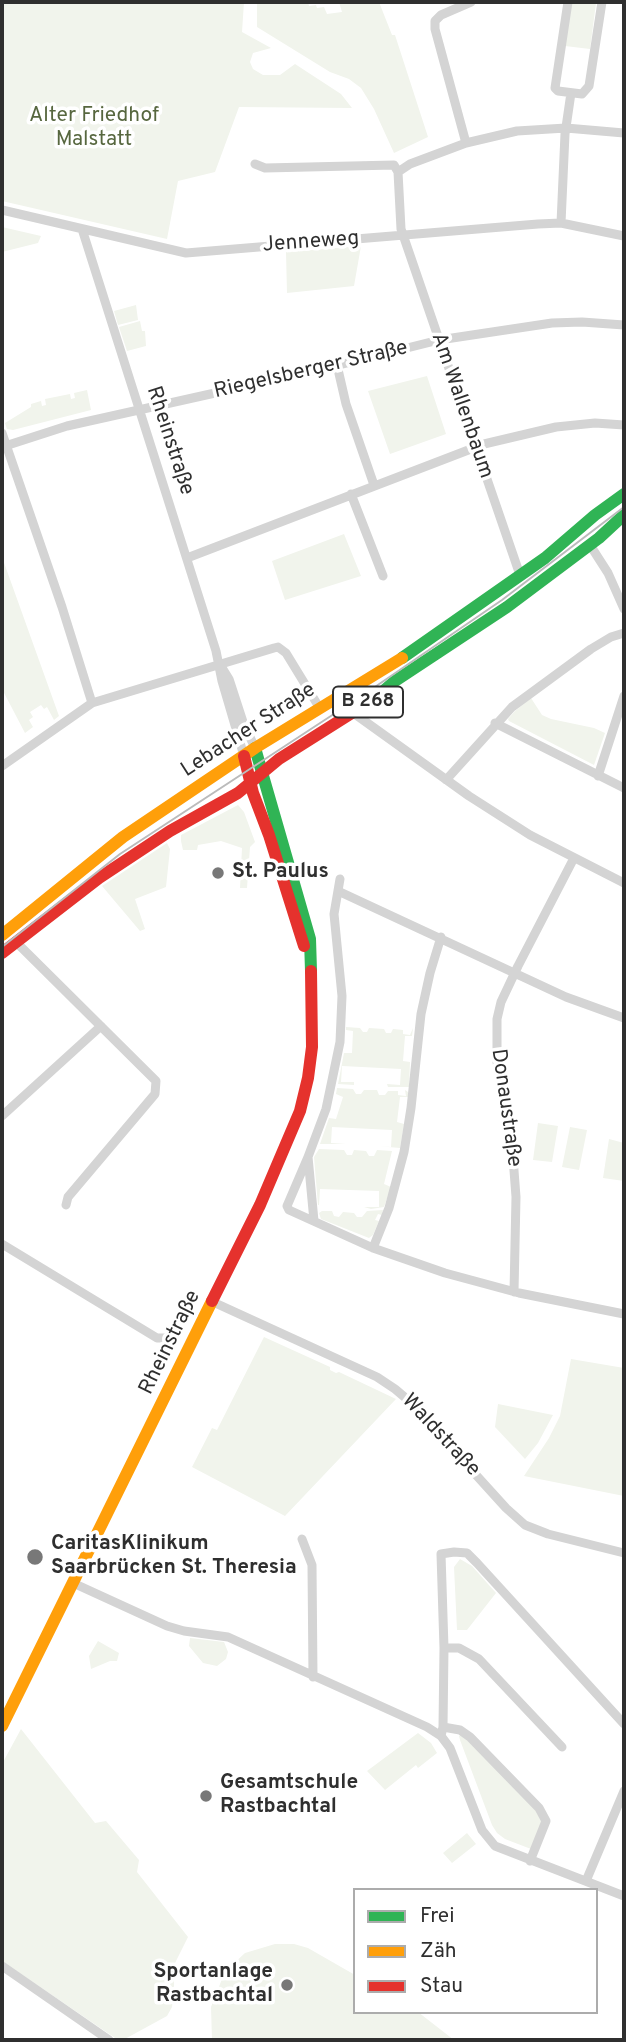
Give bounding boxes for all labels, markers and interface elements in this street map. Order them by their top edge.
park label: Alter Friedhof Malstatt [29,104,159,154]
street label: Jenneweg [262,227,360,259]
street label: Am Wallenbaum [424,330,498,482]
street label: Riegelsberger Straße [212,336,410,406]
street label: Rheinstraße [140,383,198,499]
street label: Lebacher Straße [177,678,321,784]
road number: B 268 [333,687,403,718]
place label: St. Paulus [232,860,329,886]
marker: St. Paulus [210,865,226,881]
street label: Donaustraße [484,1047,526,1169]
street label: Rheinstraße [135,1287,207,1399]
street label: Waldstraße [395,1389,485,1483]
place label: CaritasKlinikum Saarbrücken St. Theresia [51,1532,297,1582]
marker: CaritasKlinikum Saarbrücken St. Theresia [25,1547,45,1567]
place label: Gesamtschule Rastbachtal [220,1771,358,1821]
marker: Gesamtschule Rastbachtal [198,1788,214,1804]
legend [353,1888,598,2014]
text: Frei [420,1903,455,1930]
text: Zäh [420,1938,457,1965]
place label: Sportanlage Rastbachtal [153,1960,273,2010]
text: Stau [420,1973,463,2000]
marker: Sportanlage Rastbachtal [279,1977,295,1993]

